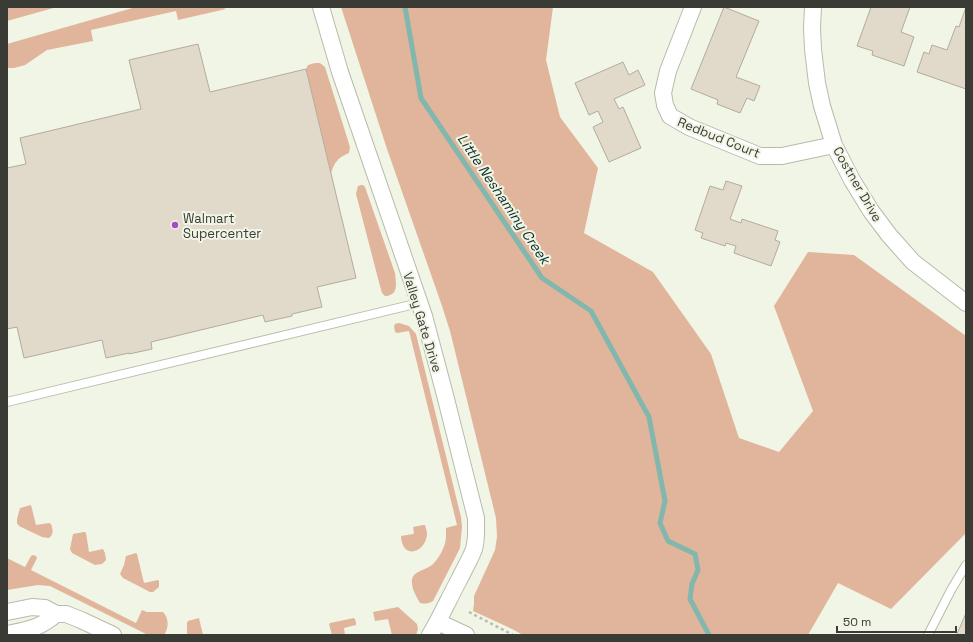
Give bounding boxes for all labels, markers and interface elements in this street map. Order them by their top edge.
street label: Redbud Court [675,113,763,162]
water label: Little Neshaminy Creek [454,130,555,269]
street label: Costner Drive [829,144,886,225]
place label: Walmart Supercenter [183,210,261,242]
marker: Walmart Supercenter [170,220,180,230]
street label: Valley Gate Drive [399,270,446,374]
scale bar [837,608,956,634]
text: 50 m [843,614,871,630]

